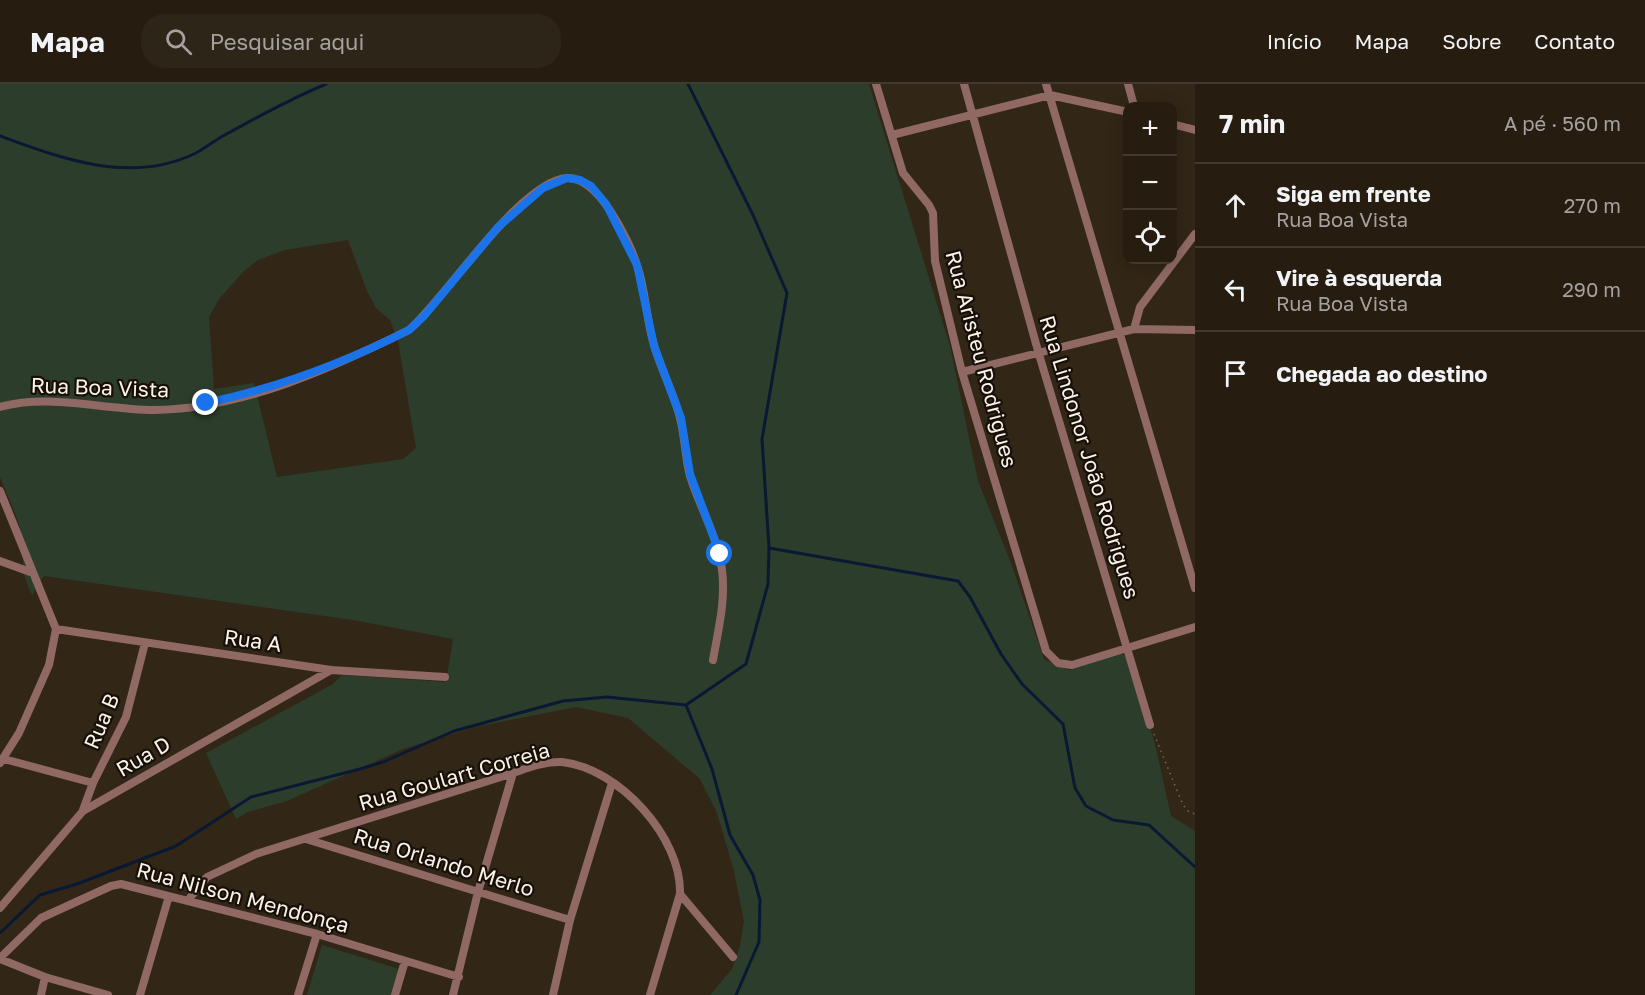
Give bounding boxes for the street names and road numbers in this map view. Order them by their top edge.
street label: Rua Aristeu Rodrigues [941,248,1023,470]
street label: Rua Lindonor João Rodrigues [1034,312,1146,602]
street label: Rua Boa Vista [30,372,170,402]
street label: Rua A [223,623,283,657]
street label: Rua B [78,689,124,753]
street label: Rua D [111,730,175,782]
street label: Rua Goulart Correia [356,736,552,816]
street label: Rua Orlando Merlo [351,822,537,902]
street label: Rua Nilson Mendonça [134,856,352,938]

